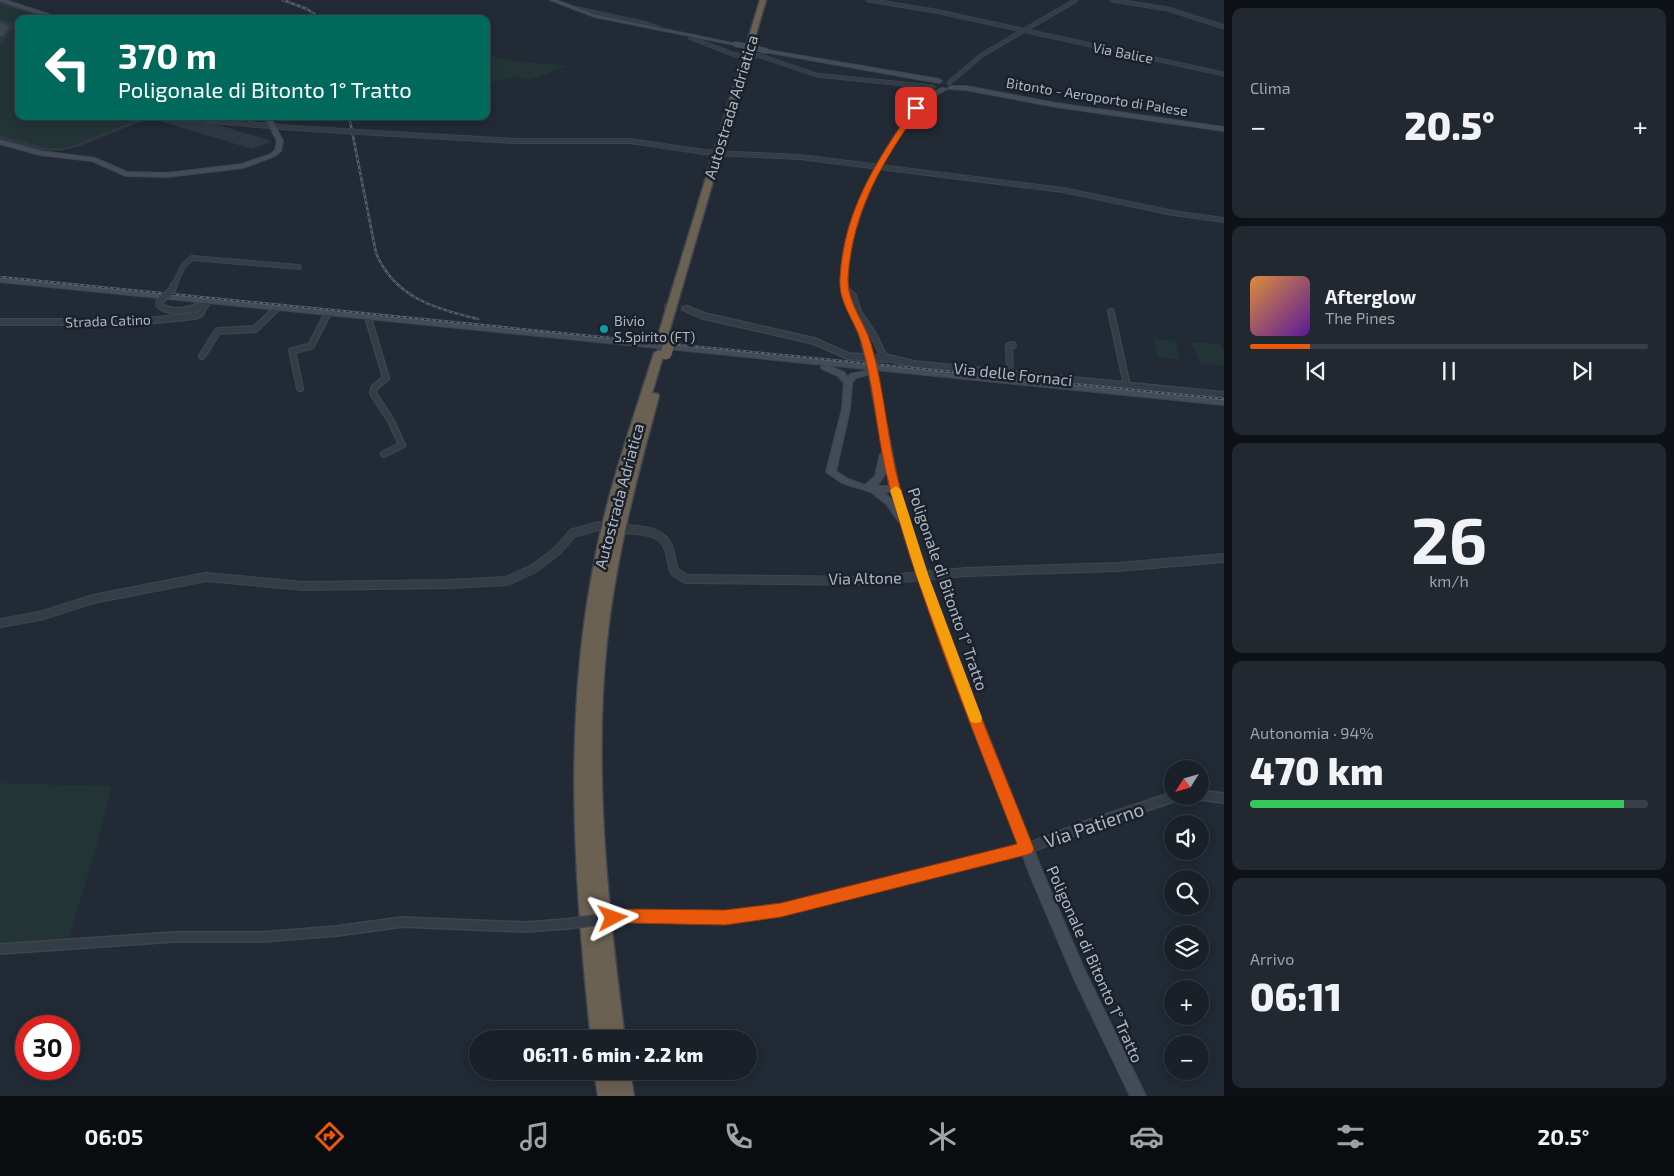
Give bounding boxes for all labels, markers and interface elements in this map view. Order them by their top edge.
street label: Autostrada Adriatica [700,32,762,181]
text: 370 m [118,34,217,76]
icon: left [35,35,100,100]
street label: Via Balice [1092,38,1155,67]
street label: Bitonto - Aeroporto di Palese [1005,74,1189,119]
text: Poligonale di Bitonto 1° Tratto [118,76,412,102]
text: Clima [1250,78,1291,97]
pin [895,87,937,129]
icon: arrive [902,94,930,122]
text: 20.5° [1404,102,1495,148]
text: − [1250,109,1266,143]
text: + [1633,109,1648,143]
text: Afterglow [1325,285,1416,308]
text: The Pines [1325,308,1395,327]
street label: Strada Catino [65,311,151,330]
place label: Bivio S.Spirito (FT) [614,312,695,345]
marker: Bivio S.Spirito (FT) [598,323,610,335]
icon: previous [1302,357,1330,385]
icon: pause [1435,357,1463,385]
icon: next [1568,357,1596,385]
street label: Via delle Fornaci [953,358,1073,389]
street label: Autostrada Adriatica [590,421,647,571]
street label: Poligonale di Bitonto 1° Tratto [905,485,992,693]
text: 26 [1411,499,1487,577]
street label: Via Altone [828,567,902,588]
text: km/h [1429,571,1469,590]
text: Autonomia · 94% [1250,723,1374,742]
text: 470 km [1250,747,1384,793]
north arrow [1164,760,1209,805]
map controls [1164,760,1209,1080]
street label: Via Patierno [1041,797,1147,852]
button: sound [1164,815,1209,860]
street label: Poligonale di Bitonto 1° Tratto [1043,862,1148,1065]
button: search [1164,870,1209,915]
position arrow [586,891,638,943]
button: layers [1164,925,1209,970]
text: Arrivo [1250,949,1294,968]
text: 06:11 [1250,973,1342,1019]
button: + [1164,980,1209,1025]
speed limit sign: 30 [15,1015,80,1080]
button: − [1164,1035,1209,1080]
text: 06:11 · 6 min · 2.2 km [523,1043,703,1066]
icon: directions [312,1119,347,1154]
icon: music [517,1119,552,1154]
icon: phone [721,1119,756,1154]
icon: climate [925,1119,960,1154]
icon: car [1129,1119,1164,1154]
icon: filters [1333,1119,1368,1154]
text: 06:05 [85,1123,143,1149]
text: 20.5° [1538,1123,1589,1149]

